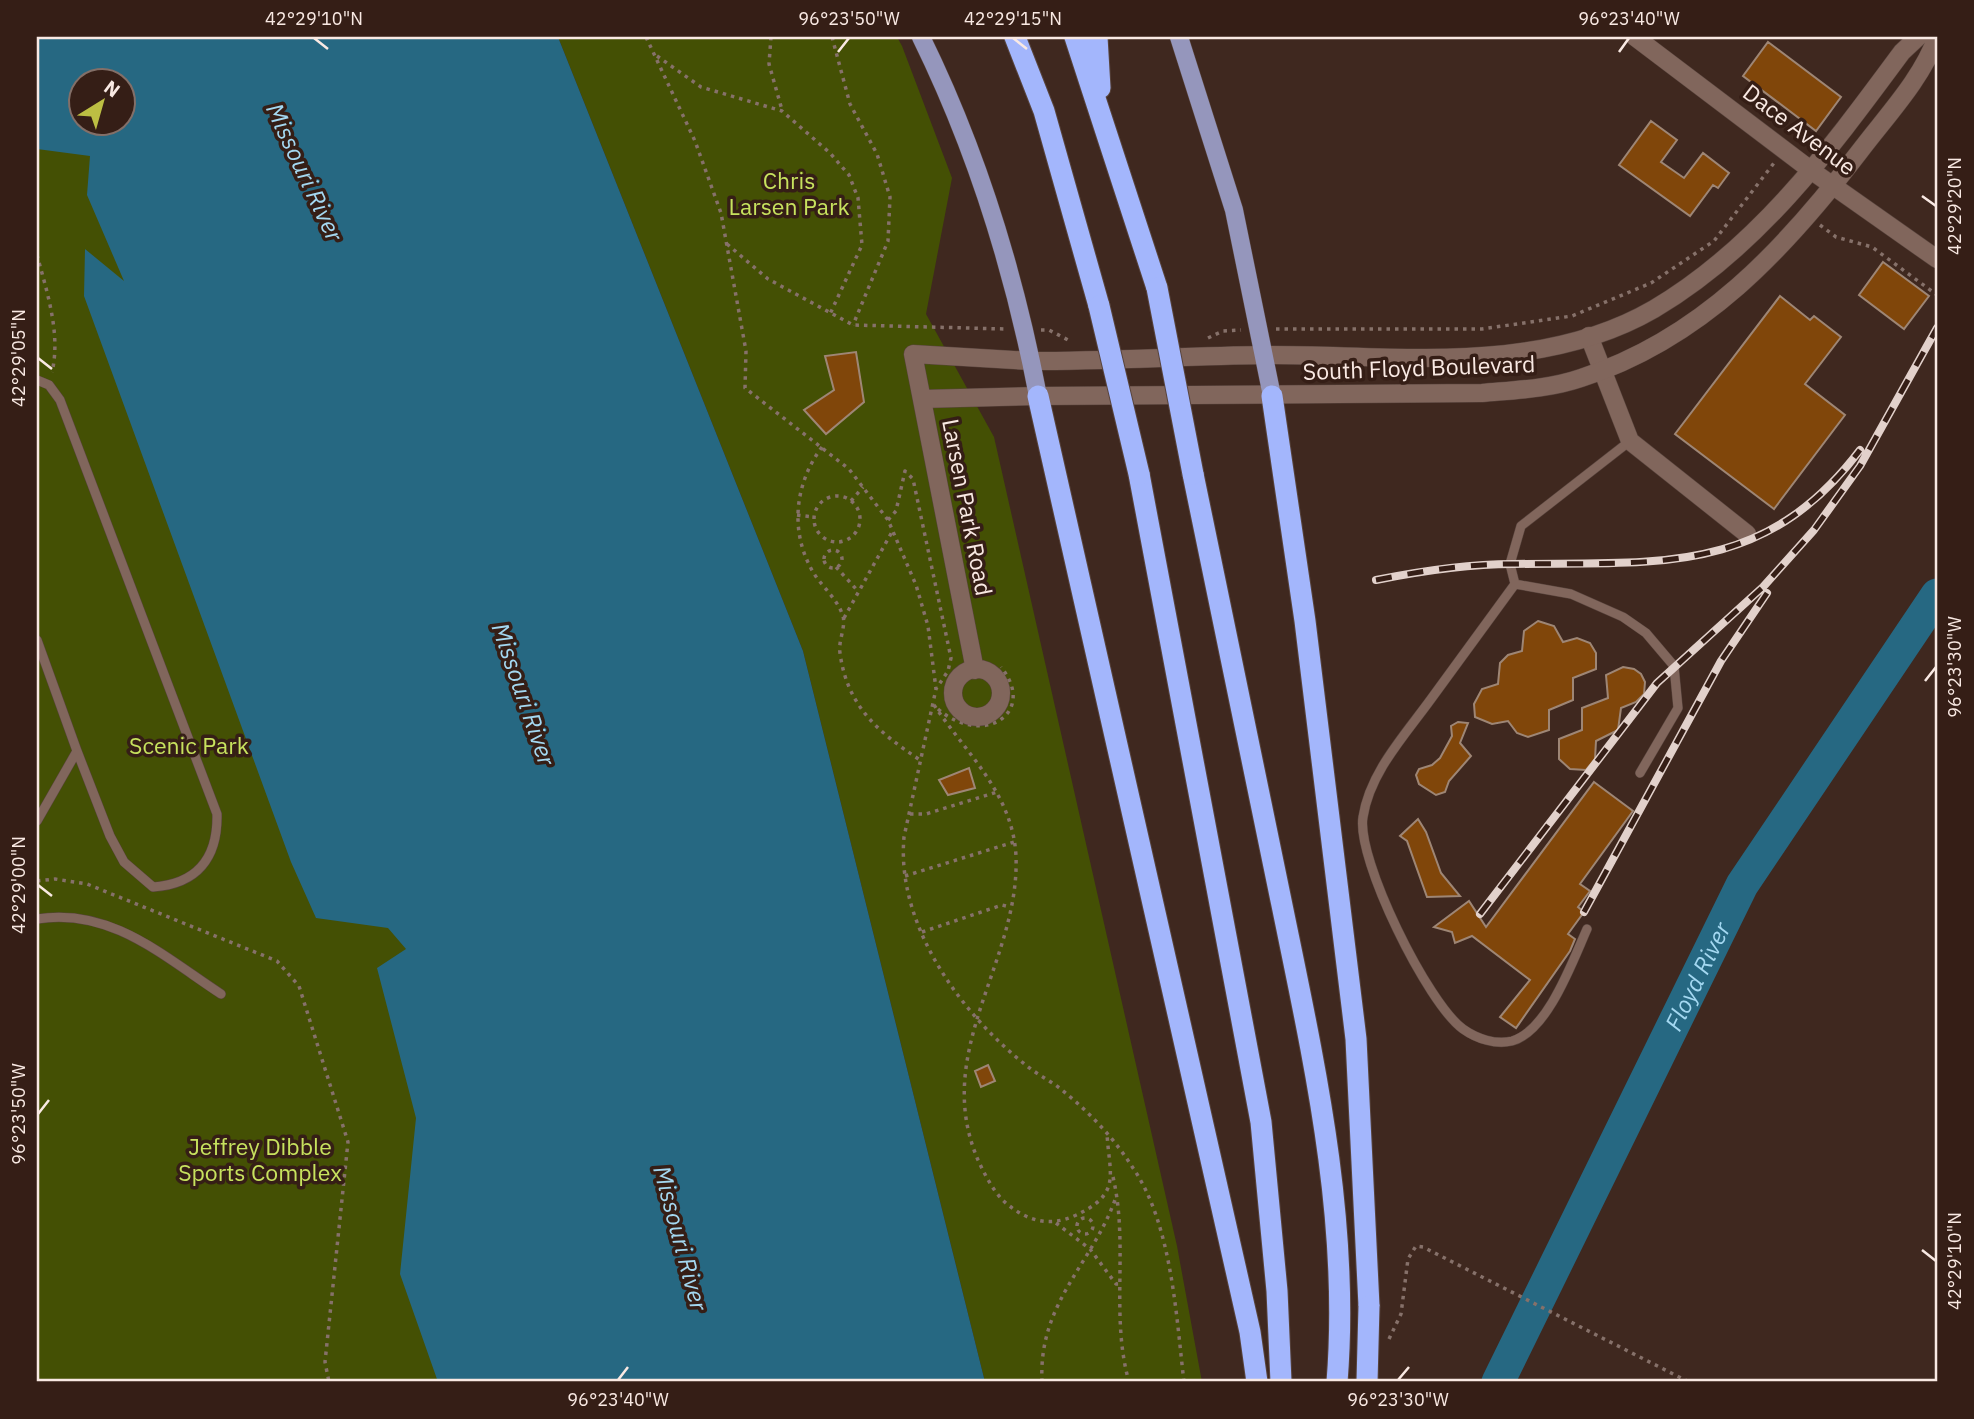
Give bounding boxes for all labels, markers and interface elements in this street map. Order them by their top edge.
text: 42°29'10"N [265,7,363,30]
text: 96°23'50"W [798,7,900,30]
text: 42°29'15"N [964,7,1062,30]
text: 96°23'40"W [1578,7,1680,30]
north arrow [66,66,136,136]
text: N [100,75,125,102]
street label: Dace Avenue [1737,77,1863,181]
water label: Missouri River [259,98,351,247]
text: 42°29'20"N [1943,157,1966,255]
park label: Chris Larsen Park [728,165,850,221]
text: 42°29'05"N [7,309,30,407]
street label: South Floyd Boulevard [1302,348,1536,386]
street label: Larsen Park Road [936,416,1000,598]
text: 96°23'30"W [1943,616,1966,718]
water label: Missouri River [485,618,564,771]
park label: Scenic Park [129,730,249,760]
text: 42°29'00"N [7,836,30,934]
water label: Floyd River [1657,916,1738,1036]
text: 96°23'50"W [7,1063,30,1165]
park label: Jeffrey Dibble Sports Complex [178,1131,342,1187]
water label: Missouri River [646,1162,716,1315]
text: 42°29'10"N [1943,1212,1966,1310]
text: 96°23'40"W [567,1388,669,1411]
text: 96°23'30"W [1347,1388,1449,1411]

